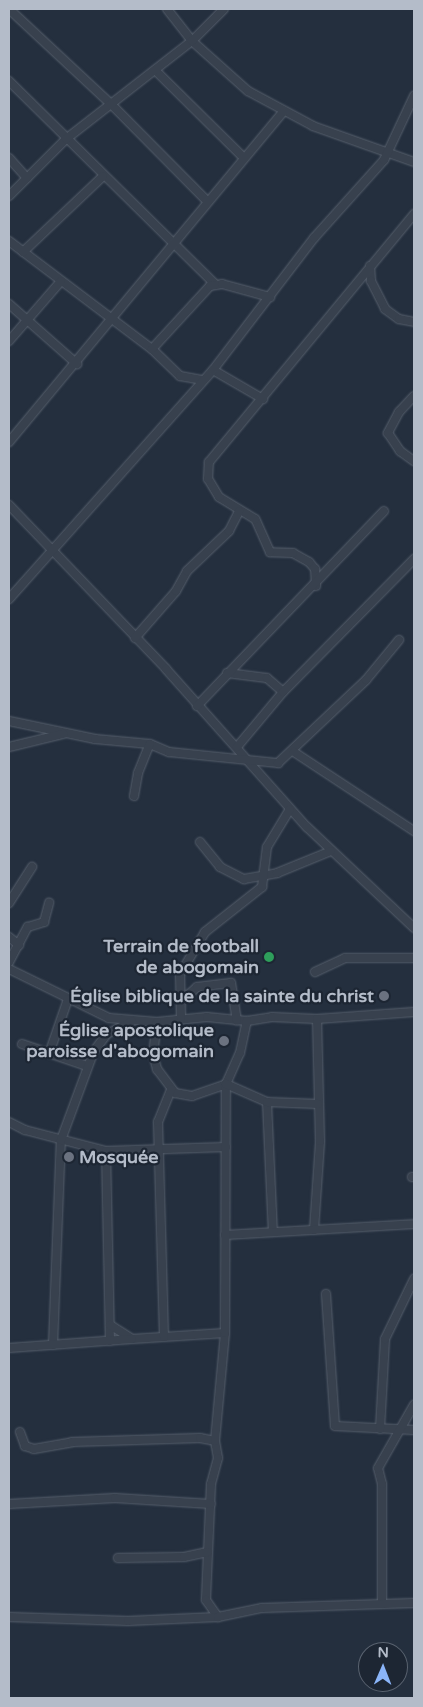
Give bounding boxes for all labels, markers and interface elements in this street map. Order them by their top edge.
place label: Terrain de football de abogomain [103,936,259,979]
marker: Terrain de football de abogomain [263,951,275,963]
place label: Église biblique de la sainte du christ [70,985,374,1007]
marker: Église biblique de la sainte du christ [378,990,390,1002]
place label: Église apostolique paroisse d'abogomain [26,1020,214,1062]
marker: Église apostolique paroisse d'abogomain [218,1035,230,1047]
place label: Mosquée [79,1146,158,1168]
marker: Mosquée [63,1151,75,1163]
north arrow [358,1642,408,1692]
text: N [377,1644,389,1661]

